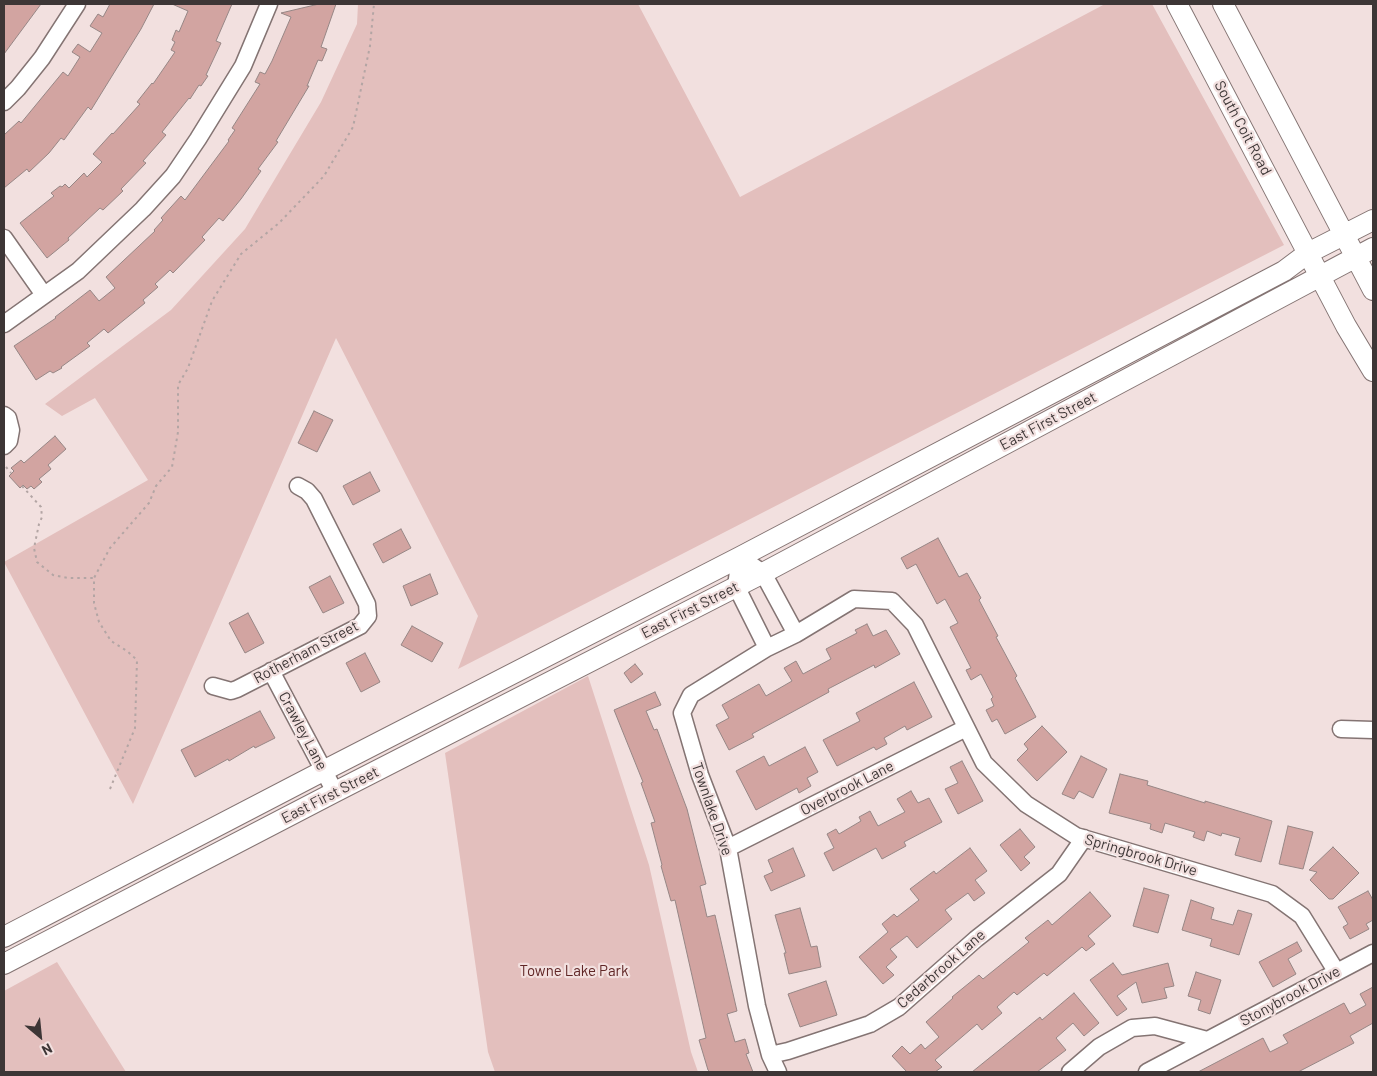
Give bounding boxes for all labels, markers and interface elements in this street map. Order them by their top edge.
street label: South Coit Road [1211,78,1275,178]
street label: East First Street [997,388,1099,454]
street label: East First Street [638,578,742,642]
street label: Rotherham Street [250,617,362,687]
street label: Crawley Lane [275,689,331,773]
street label: Overbrook Lane [797,757,897,819]
street label: Townlake Drive [688,760,736,858]
street label: East First Street [278,763,382,827]
street label: Springbrook Drive [1083,830,1199,880]
street label: Cedarbrook Lane [893,926,989,1012]
park label: Towne Lake Park [519,962,629,980]
street label: Stonybrook Drive [1237,962,1343,1030]
north arrow [15,1011,65,1061]
text: N [39,1040,55,1059]

